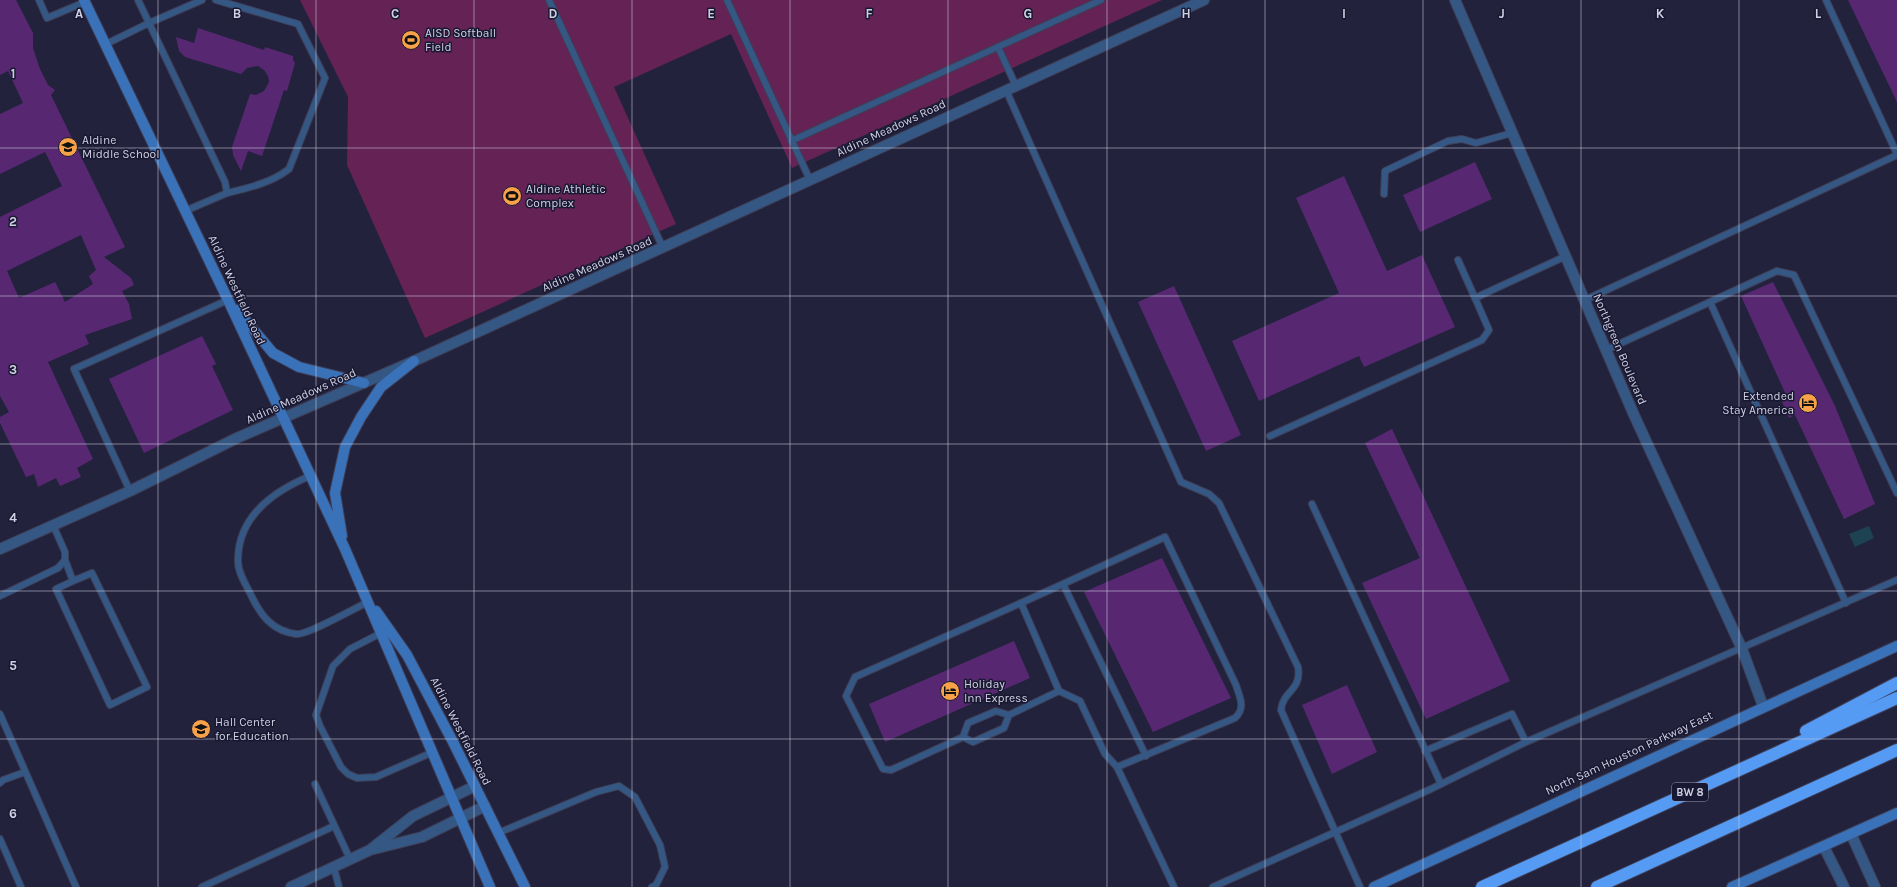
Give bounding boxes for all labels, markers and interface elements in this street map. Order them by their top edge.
text: A [75,6,83,21]
text: B [233,6,241,21]
text: C [391,6,399,21]
text: D [549,6,558,21]
text: E [707,6,715,21]
text: F [865,6,873,21]
text: G [1024,6,1032,21]
text: H [1181,6,1191,21]
text: I [1342,6,1346,21]
text: J [1499,6,1505,21]
text: K [1656,6,1665,21]
text: L [1815,6,1822,21]
place label: AISD Softball Field [425,26,496,54]
sports icon: AISD Softball Field [400,29,422,51]
text: 1 [11,66,15,81]
street label: Aldine Meadows Road [834,96,948,160]
place label: Aldine Middle School [82,133,160,161]
school or university icon: Aldine Middle School [57,136,79,158]
place label: Aldine Athletic Complex [526,182,606,210]
sports icon: Aldine Athletic Complex [501,185,523,207]
text: 2 [9,214,17,229]
street label: Aldine Westfield Road [205,233,269,347]
street label: Aldine Meadows Road [540,233,654,295]
street label: Northgreen Boulevard [1590,291,1650,407]
text: 3 [9,362,17,377]
street label: Aldine Meadows Road [244,365,358,427]
place label: Extended Stay America [1722,389,1794,417]
hotel icon: Extended Stay America [1797,392,1819,414]
text: 4 [9,510,17,525]
text: 5 [9,658,17,673]
street label: Aldine Westfield Road [428,675,494,787]
place label: Holiday Inn Express [964,677,1028,705]
hotel icon: Holiday Inn Express [939,680,961,702]
street label: North Sam Houston Parkway East [1543,708,1715,798]
place label: Hall Center for Education [215,715,289,743]
school or university icon: Hall Center for Education [190,718,212,740]
road number: BW 8 [1672,783,1708,801]
text: 6 [9,806,17,821]

